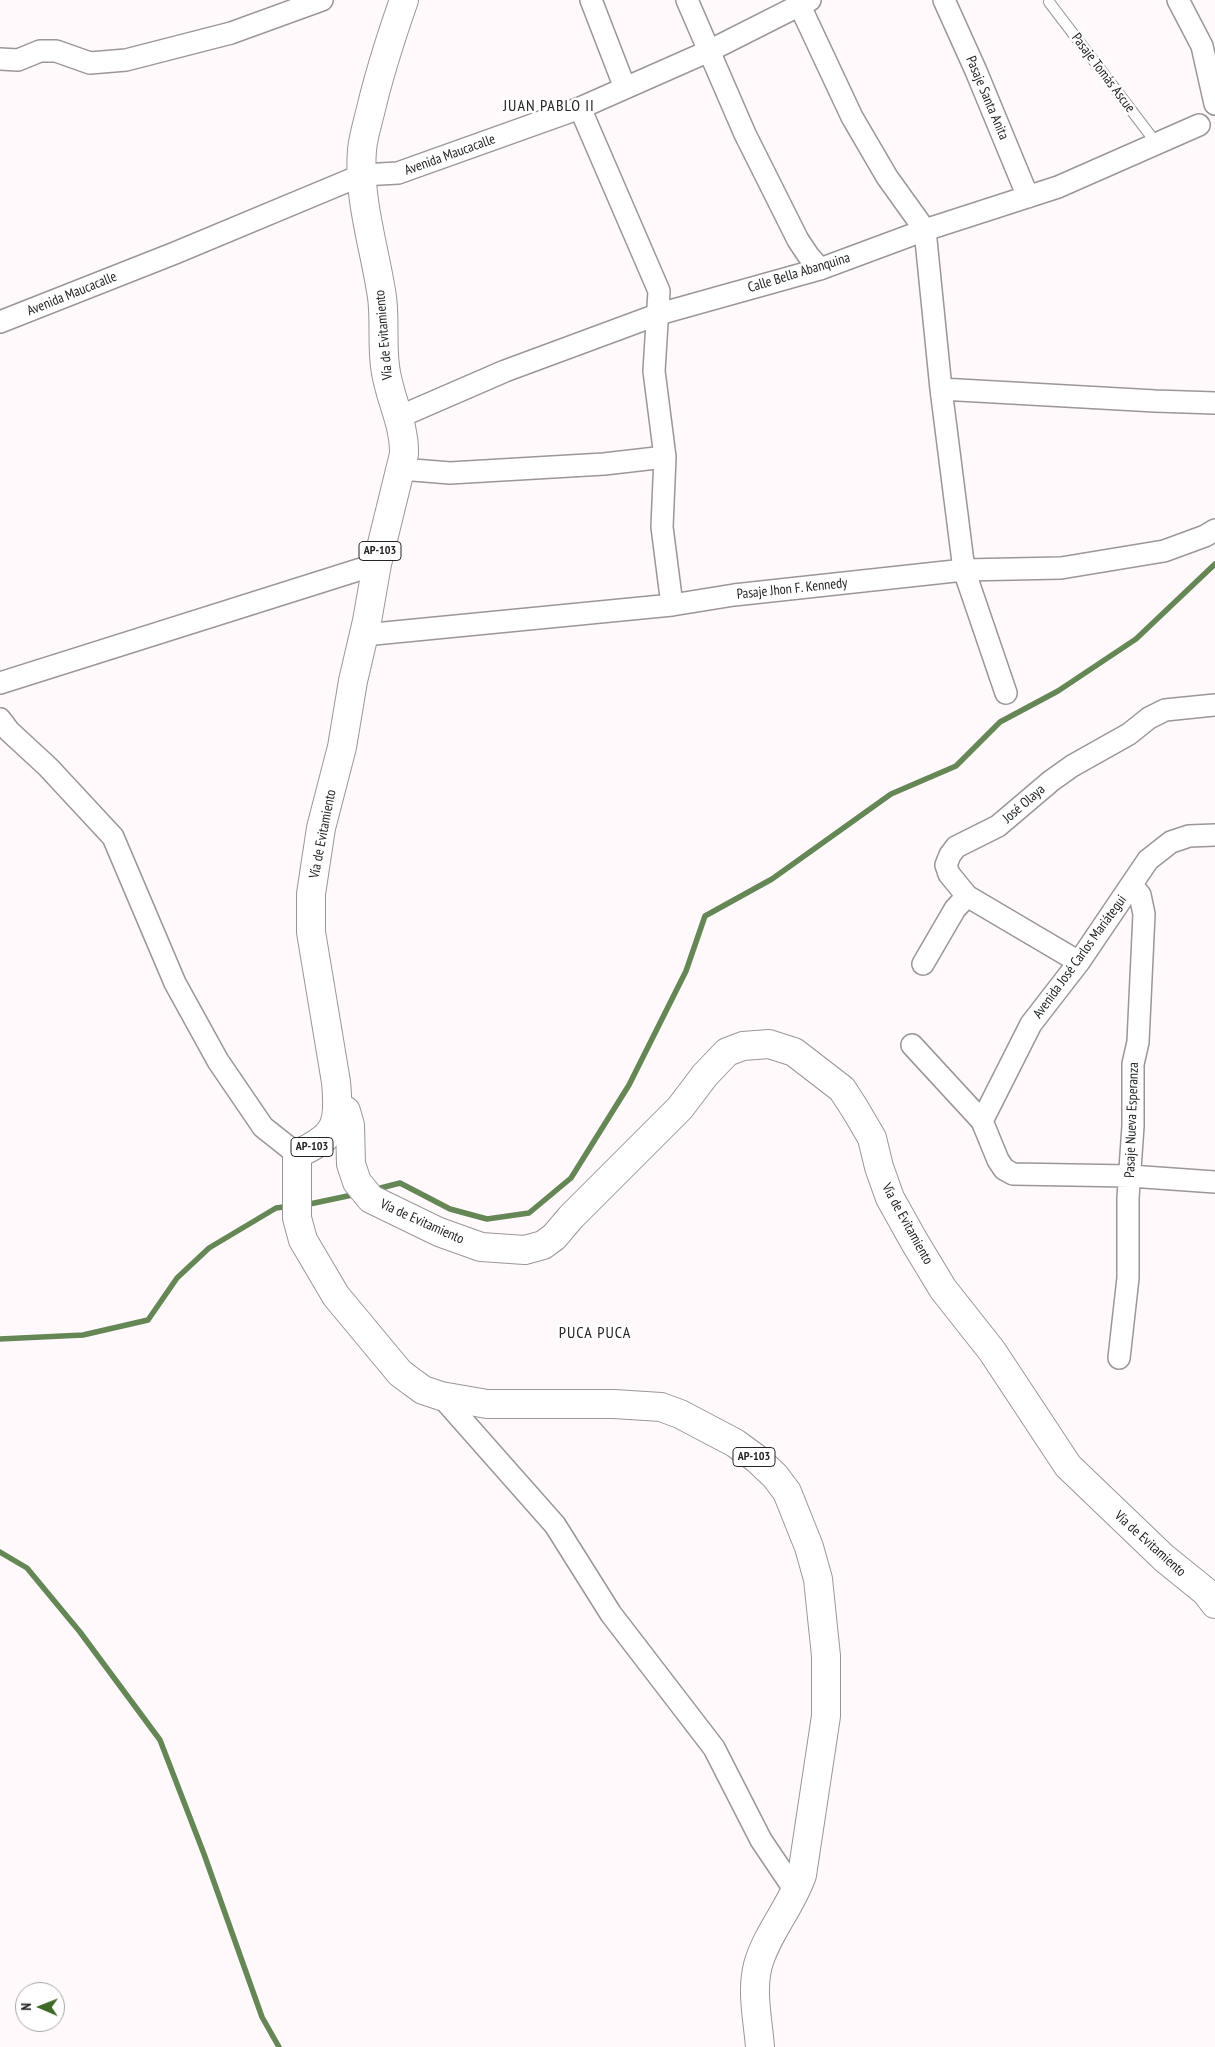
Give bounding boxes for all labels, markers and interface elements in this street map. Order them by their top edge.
street label: Pasaje Tomás Ascue [1068,30,1138,116]
street label: Pasaje Santa Anita [962,54,1012,142]
district label: JUAN PABLO II [502,96,596,116]
street label: Avenida Maucacalle [402,131,498,179]
street label: Calle Bella Abanquina [746,249,852,297]
street label: Avenida Maucacalle [25,268,119,320]
street label: Vía de Evitamiento [372,289,396,381]
road number: AP-103 [359,542,401,560]
street label: Pasaje Jhon F. Kennedy [736,575,848,603]
street label: José Olaya [1000,781,1048,827]
street label: Vía de Evitamiento [306,788,340,880]
street label: Avenida José Carlos Mariátegui [1030,892,1130,1022]
street label: Pasaje Nueva Esperanza [1122,1062,1142,1178]
road number: AP-103 [291,1138,333,1156]
street label: Vía de Evitamiento [878,1180,936,1268]
street label: Vía de Evitamiento [377,1196,467,1248]
district label: PUCA PUCA [558,1323,632,1343]
road number: AP-103 [733,1448,775,1466]
street label: Vía de Evitamiento [1111,1508,1189,1580]
north arrow [15,1982,65,2032]
text: N [17,2003,35,2011]

